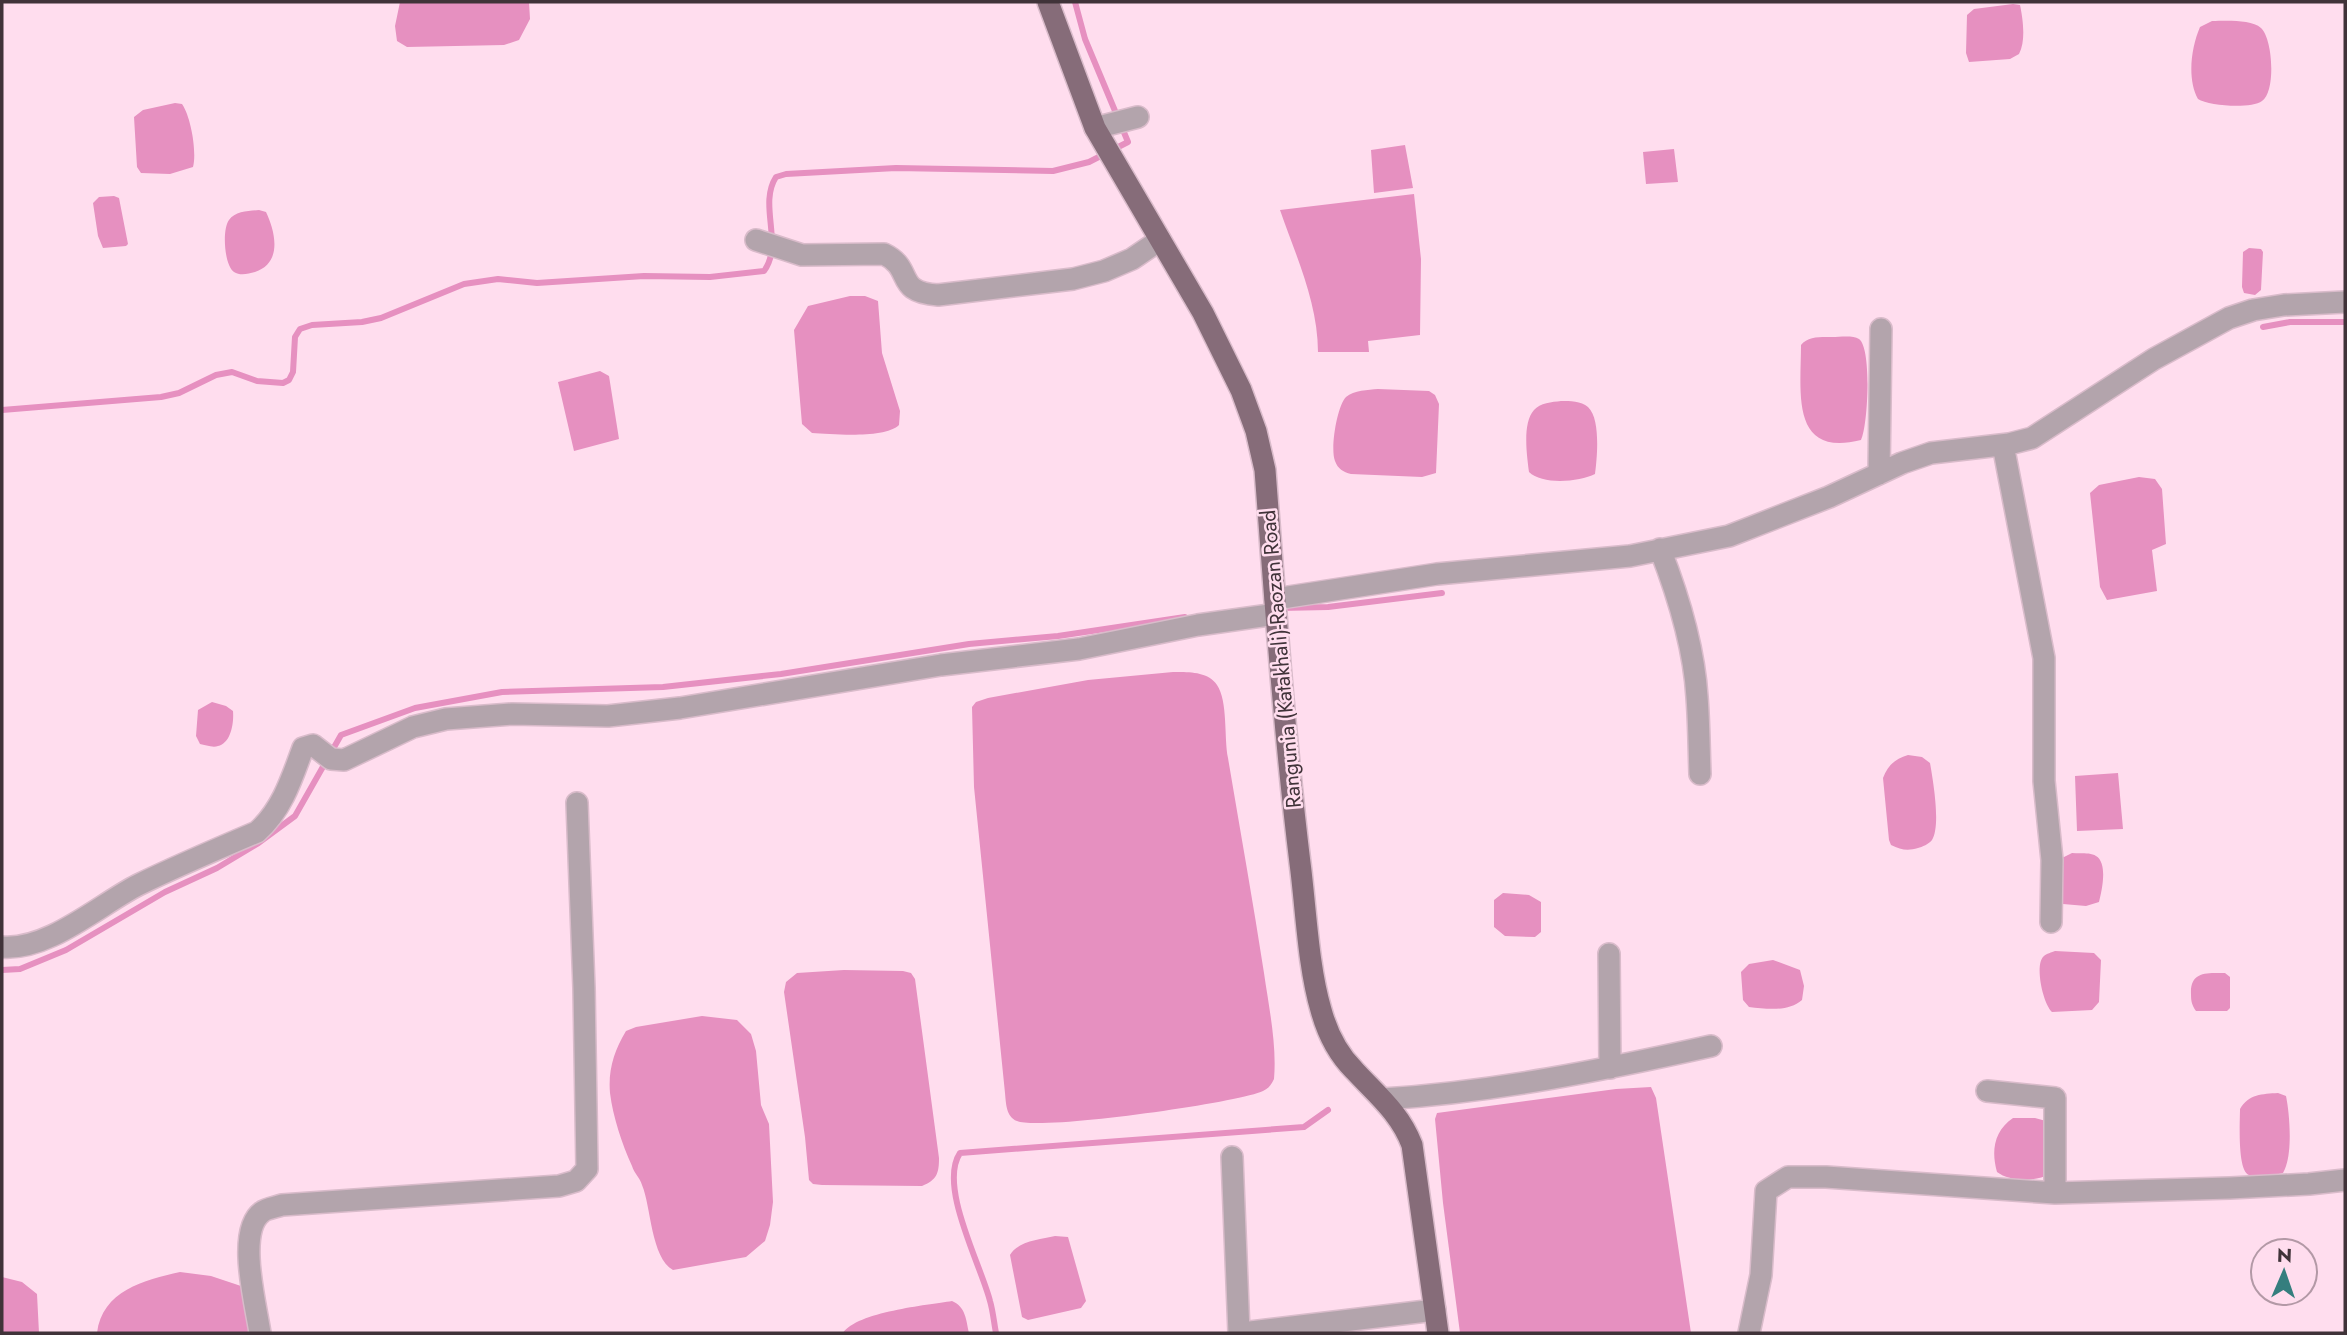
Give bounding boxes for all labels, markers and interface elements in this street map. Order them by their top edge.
street label: Rangunia (Katakhali)-Raozan Road [1253,509,1309,809]
north arrow [2249,1237,2319,1307]
text: N [2277,1242,2293,1269]

